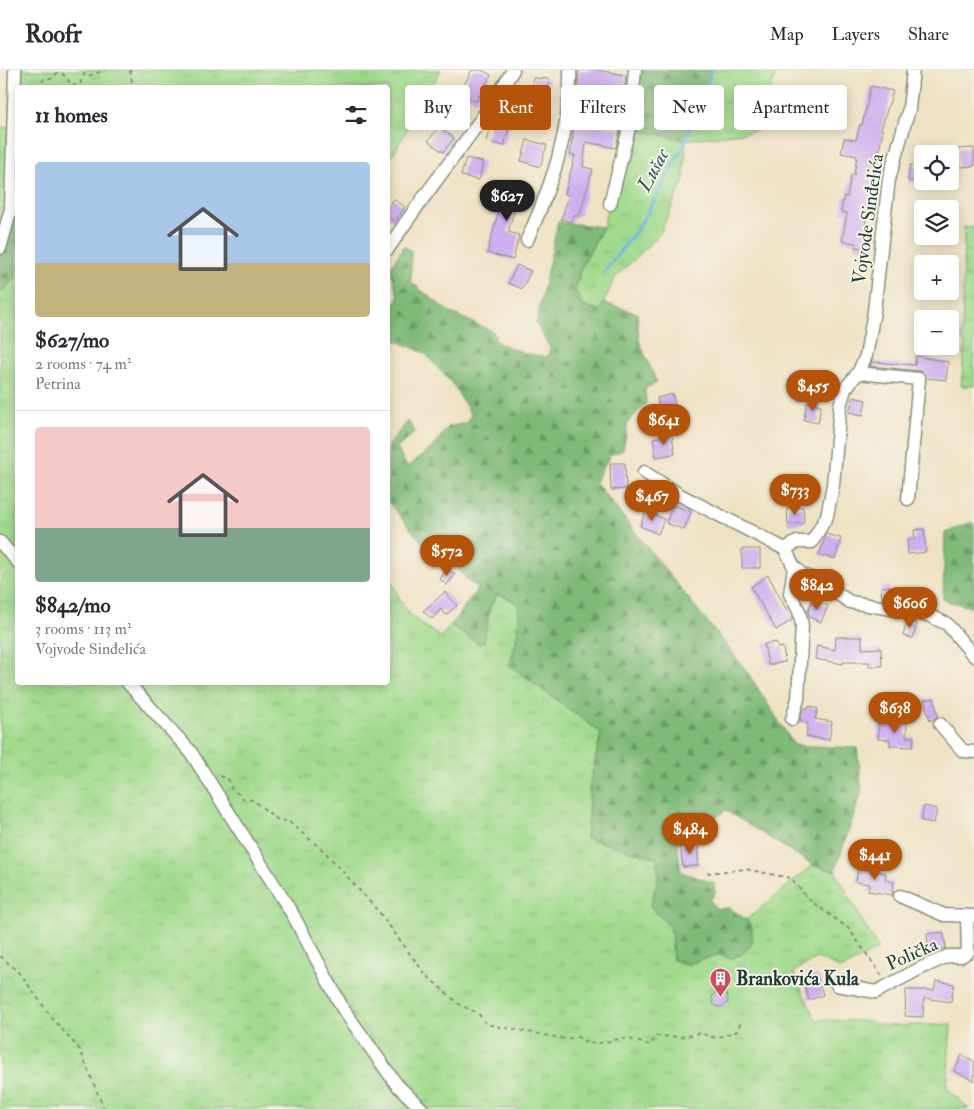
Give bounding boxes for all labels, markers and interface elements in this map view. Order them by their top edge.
text: Roofr [25,19,82,50]
text: Map [770,23,804,46]
text: Layers [832,23,880,46]
text: Share [908,23,949,46]
chip: Buy [405,85,470,130]
chip: Rent [480,85,551,130]
chip: Filters [561,85,644,130]
chip: New [654,85,724,130]
chip: Apartment [734,85,847,130]
icon: filters [342,101,370,129]
text: 11 homes [35,102,108,129]
water label: Lušac [631,144,675,197]
map controls [914,145,959,355]
button: locate [914,145,959,190]
street label: Vojvode Sinđelića [847,152,889,286]
pin: $627 [477,180,537,222]
text: $627 [491,186,523,206]
icon: home [158,194,248,284]
button: layers [914,200,959,245]
button: + [914,255,959,300]
button: − [914,310,959,355]
text: $627/mo [35,327,109,354]
text: 2 rooms · 74 m² [35,354,131,374]
pin: $455 [783,370,843,412]
text: Petrina [35,374,81,394]
text: $455 [797,376,829,396]
pin: $641 [634,404,694,446]
text: $641 [648,410,680,430]
icon: home [158,460,248,550]
pin: $733 [765,474,825,516]
pin: $467 [622,480,682,522]
text: $733 [781,480,809,500]
text: $467 [635,486,669,506]
pin: $572 [417,534,477,577]
text: $572 [431,541,463,561]
pin: $842 [787,568,847,611]
text: $842 [800,575,834,595]
pin: $606 [880,586,940,629]
text: $842/mo [35,592,111,619]
text: $606 [893,593,927,613]
text: 3 rooms · 113 m² [35,619,131,639]
text: Vojvode Sinđelića [35,639,146,659]
pin: $638 [865,692,925,734]
text: $638 [880,698,910,718]
pin: $484 [660,812,720,855]
text: $484 [673,819,707,839]
pin: $441 [845,838,905,881]
text: $441 [859,845,891,865]
street label: Polička [883,932,942,976]
building icon: Brankovića Kula [708,967,732,998]
place label: Brankovića Kula [736,967,860,991]

